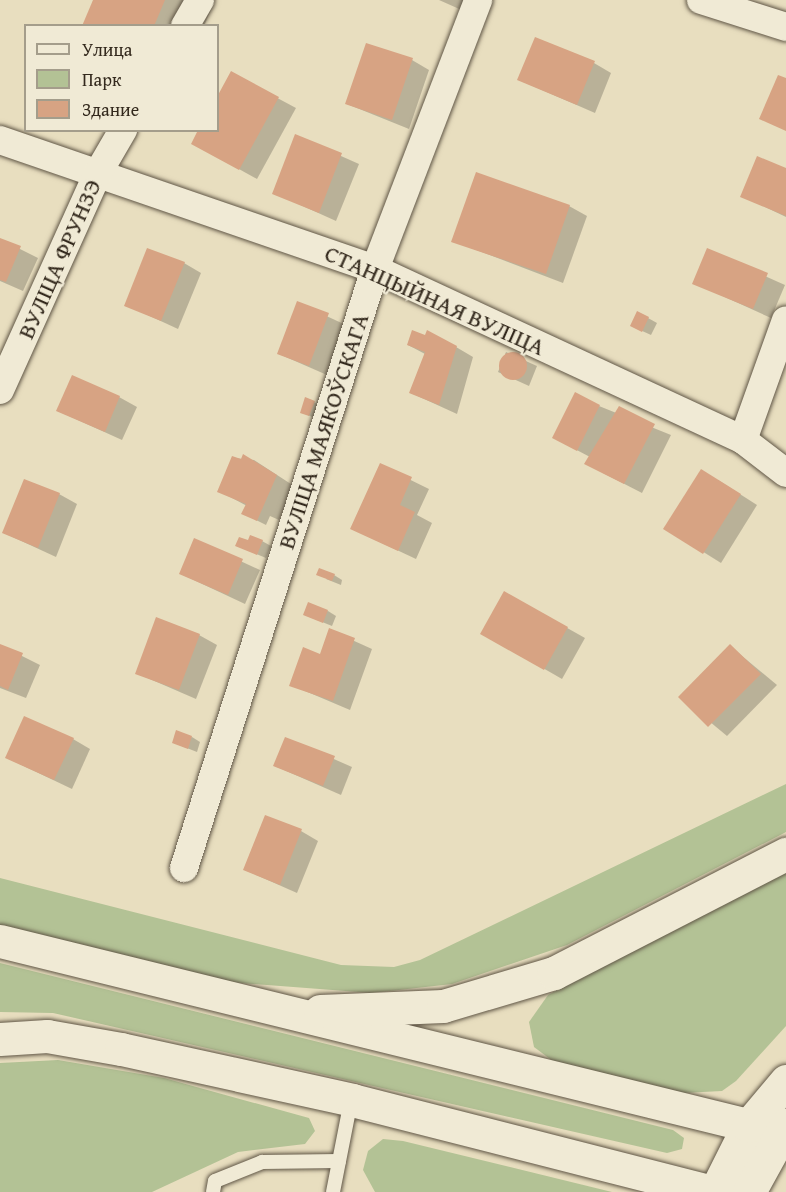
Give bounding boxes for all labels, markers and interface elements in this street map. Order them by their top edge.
legend [24,24,219,132]
text: Улица [82,36,132,63]
text: Парк [82,66,121,93]
text: Здание [82,96,139,123]
street label: ВУЛІЦА ФРУНЗЭ [11,175,107,343]
street label: СТАНЦЫЙНАЯ ВУЛІЦА [320,238,550,362]
street label: ВУЛІЦА МАЯКОЎСКАГА [271,310,375,552]

